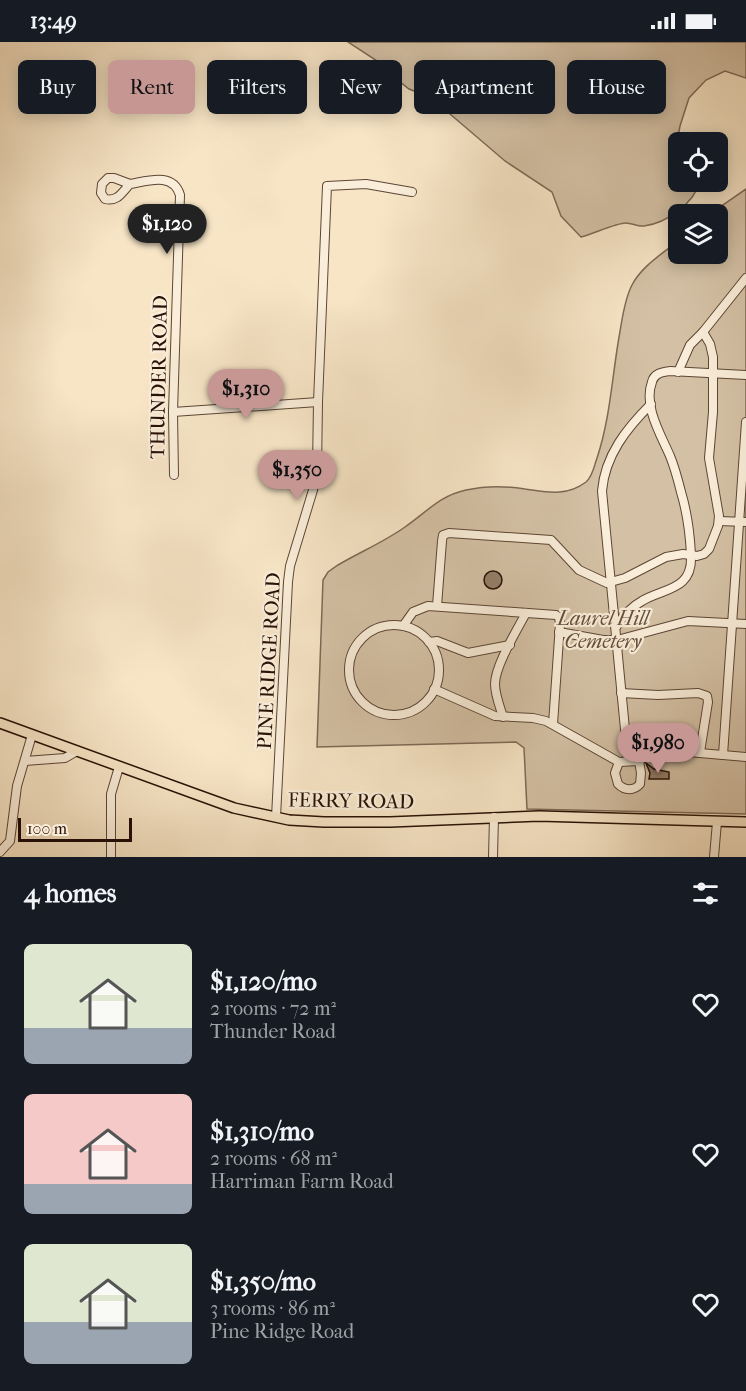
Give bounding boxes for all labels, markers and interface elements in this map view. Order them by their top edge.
text: 13:49 [30,8,77,34]
chip: Buy [18,60,96,114]
chip: Rent [108,60,195,114]
chip: Filters [207,60,307,114]
chip: New [319,60,402,114]
chip: Apartment [414,60,555,114]
chip: House [567,60,666,114]
map controls [668,132,728,264]
button: locate [668,132,728,192]
pin: $1,120 [118,204,216,255]
button: layers [668,204,728,264]
text: $1,120 [142,212,192,235]
street label: THUNDER ROAD [146,295,172,459]
pin: $1,310 [197,369,295,420]
text: $1,310 [222,377,270,400]
pin: $1,350 [248,450,346,501]
text: $1,350 [272,458,322,481]
street label: PINE RIDGE ROAD [253,572,285,750]
park label: Laurel Hill Cemetery [555,607,651,653]
pin: $1,980 [609,723,707,774]
text: $1,980 [631,731,685,754]
street label: FERRY ROAD [288,788,414,814]
scale bar [18,815,132,842]
text: 100 m [27,819,67,838]
icon: filters [689,877,722,910]
text: 4 homes [24,878,116,909]
text: $1,120/mo [210,966,317,997]
icon: home [72,968,144,1040]
icon: heart [689,988,722,1021]
text: 2 rooms · 72 m² [210,997,336,1020]
text: Thunder Road [210,1020,336,1043]
text: $1,310/mo [210,1116,314,1147]
icon: home [72,1118,144,1190]
icon: heart [689,1138,722,1171]
text: 2 rooms · 68 m² [210,1147,337,1170]
text: Harriman Farm Road [210,1170,394,1193]
text: $1,350/mo [210,1266,316,1297]
icon: home [72,1268,144,1340]
icon: heart [689,1288,722,1321]
text: 3 rooms · 86 m² [210,1297,335,1320]
text: Pine Ridge Road [210,1320,354,1343]

